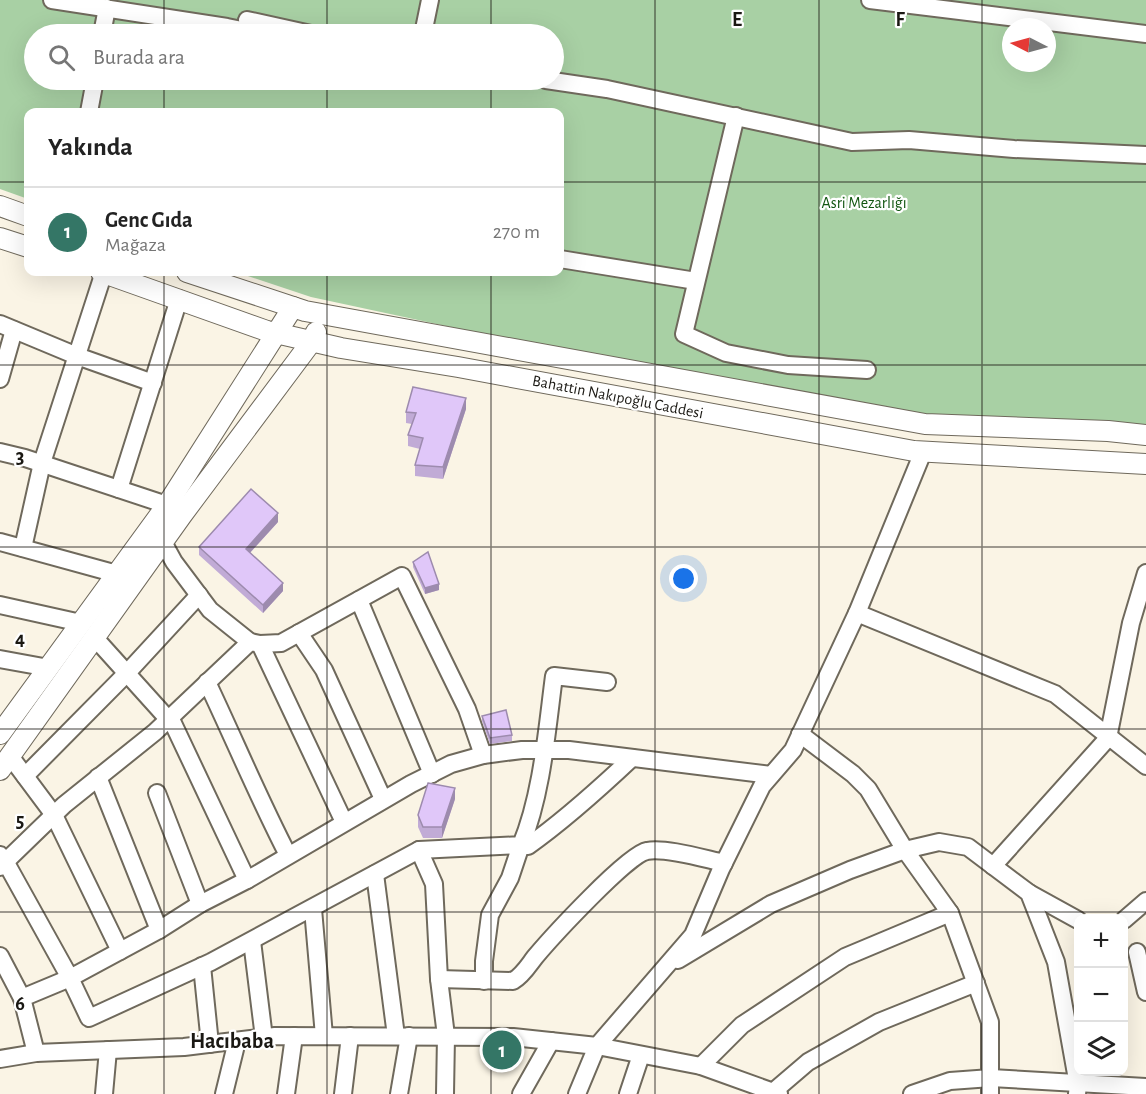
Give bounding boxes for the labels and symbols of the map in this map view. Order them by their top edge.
text: E [732,10,742,30]
text: F [895,10,905,30]
north arrow [1002,18,1056,72]
park label: Asri Mezarlığı [821,195,907,211]
street label: Bahattin Nakıpoğlu Caddesi [531,373,705,421]
text: 3 [16,447,24,467]
your location [669,564,698,593]
text: 4 [15,629,25,649]
text: 5 [16,811,24,831]
text: 6 [15,994,25,1014]
pin: 1 [482,1028,522,1072]
district label: Hacıbaba [190,1030,274,1052]

